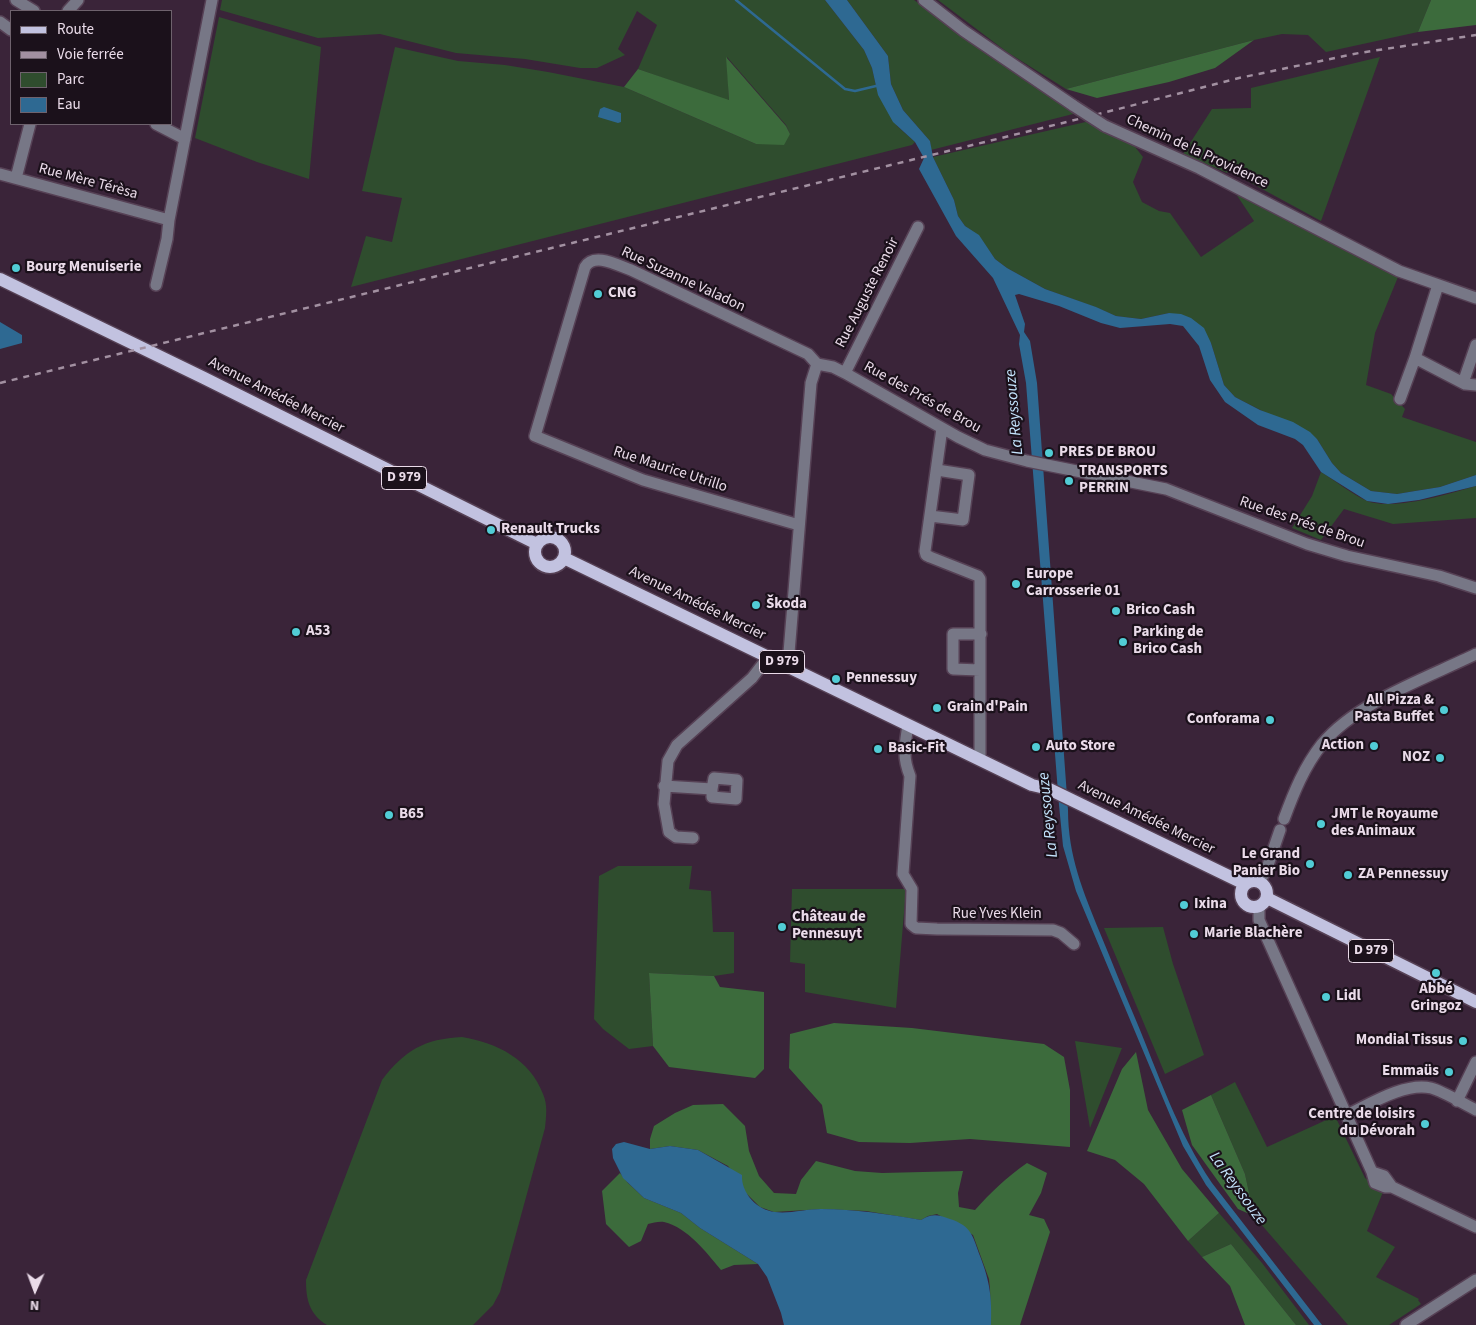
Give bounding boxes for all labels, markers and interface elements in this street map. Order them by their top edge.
legend [10,10,172,125]
text: Route [57,19,94,40]
text: Voie ferrée [57,44,124,65]
text: Parc [57,69,84,90]
text: Eau [57,94,81,115]
street label: Chemin de la Providence [1123,111,1271,193]
street label: Rue Mère Térèsa [37,160,139,204]
street label: Rue Auguste Renoir [832,235,904,351]
street label: Rue Suzanne Valadon [618,243,748,317]
place label: Bourg Menuiserie [26,259,141,277]
marker: Bourg Menuiserie [10,262,22,274]
place label: CNG [608,285,636,303]
marker: CNG [592,288,604,300]
street label: Avenue Amédée Mercier [205,354,347,438]
street label: Rue des Prés de Brou [860,358,984,438]
water label: La Reyssouze [1002,368,1028,456]
street label: Rue Maurice Utrillo [611,443,729,497]
place label: PRES DE BROU [1059,444,1156,462]
marker: PRES DE BROU [1043,447,1055,459]
place label: TRANSPORTS PERRIN [1079,463,1168,498]
road number: D 979 [382,466,426,489]
marker: TRANSPORTS PERRIN [1063,475,1075,487]
street label: Rue des Prés de Brou [1237,493,1367,553]
place label: Renault Trucks [501,521,600,539]
marker: Renault Trucks [485,524,497,536]
street label: Avenue Amédée Mercier [626,563,768,645]
place label: Europe Carrosserie 01 [1026,566,1120,601]
marker: Europe Carrosserie 01 [1010,578,1022,590]
place label: Škoda [766,596,807,614]
marker: Škoda [750,599,762,611]
place label: Brico Cash [1126,602,1195,620]
marker: Brico Cash [1110,605,1122,617]
place label: A53 [306,623,330,641]
place label: Parking de Brico Cash [1133,624,1204,659]
marker: A53 [290,626,302,638]
marker: Parking de Brico Cash [1117,636,1129,648]
road number: D 979 [760,650,804,674]
place label: Pennessuy [846,670,917,688]
marker: Pennessuy [830,673,842,685]
place label: All Pizza & Pasta Buffet [1354,692,1434,727]
place label: Grain d'Pain [947,699,1028,717]
marker: Grain d'Pain [931,702,943,714]
marker: All Pizza & Pasta Buffet [1438,704,1450,716]
place label: Conforama [1187,711,1260,729]
marker: Conforama [1264,714,1276,726]
place label: Action [1322,737,1364,755]
place label: Auto Store [1046,738,1115,756]
place label: Basic-Fit [888,740,945,758]
marker: Action [1368,740,1380,752]
marker: Auto Store [1030,741,1042,753]
marker: Basic-Fit [872,743,884,755]
place label: NOZ [1402,749,1430,767]
marker: NOZ [1434,752,1446,764]
water label: La Reyssouze [1035,771,1063,859]
street label: Avenue Amédée Mercier [1075,777,1217,859]
place label: B65 [399,806,424,824]
place label: JMT le Royaume des Animaux [1331,806,1438,841]
marker: B65 [383,809,395,821]
marker: JMT le Royaume des Animaux [1315,818,1327,830]
place label: Le Grand Panier Bio [1233,846,1300,881]
marker: Le Grand Panier Bio [1304,858,1316,870]
place label: ZA Pennessuy [1358,866,1449,884]
marker: ZA Pennessuy [1342,869,1354,881]
place label: Ixina [1194,896,1227,914]
marker: Ixina [1178,899,1190,911]
street label: Rue Yves Klein [952,906,1042,924]
place label: Château de Pennesuyt [792,909,866,944]
marker: Château de Pennesuyt [776,921,788,933]
place label: Marie Blachère [1204,925,1302,943]
marker: Marie Blachère [1188,928,1200,940]
road number: D 979 [1348,939,1394,962]
marker: Abbé Gringoz [1430,967,1442,979]
place label: Abbé Gringoz [1410,981,1462,1016]
place label: Lidl [1336,988,1361,1006]
marker: Lidl [1320,991,1332,1003]
place label: Mondial Tissus [1356,1032,1453,1050]
marker: Mondial Tissus [1457,1035,1469,1047]
place label: Emmaüs [1382,1063,1439,1081]
marker: Emmaüs [1443,1066,1455,1078]
place label: Centre de loisirs du Dévorah [1308,1106,1415,1141]
marker: Centre de loisirs du Dévorah [1419,1118,1431,1130]
water label: La Reyssouze [1204,1149,1270,1229]
north arrow [10,1265,60,1315]
text: N [29,1295,39,1315]

